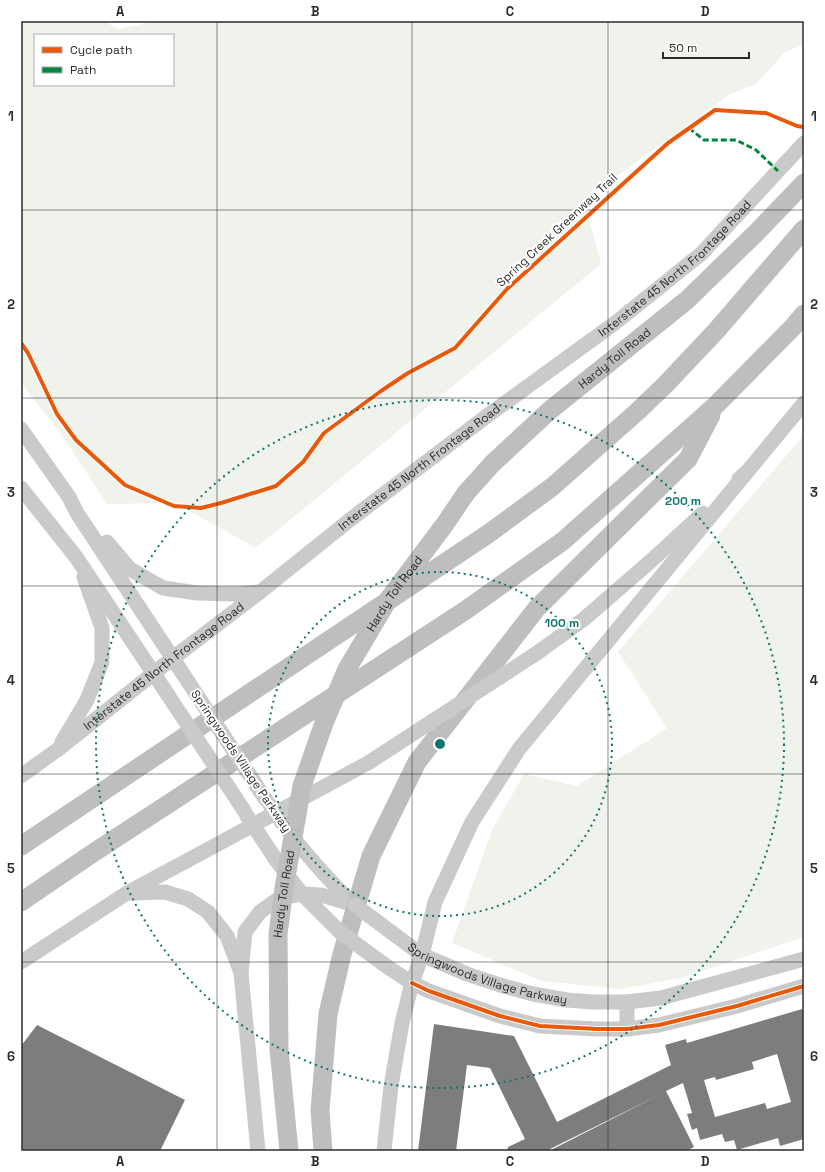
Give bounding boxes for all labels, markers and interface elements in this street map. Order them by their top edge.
text: A [116,3,125,20]
text: B [311,3,320,20]
text: C [506,3,514,20]
text: D [701,3,710,20]
legend [34,34,174,86]
scale bar [663,34,749,60]
text: 50 m [669,40,697,56]
text: Cycle path [70,42,132,58]
text: Path [70,62,96,78]
text: 1 [8,108,14,125]
text: 1 [811,108,817,125]
street label: Spring Creek Greenway Trail [493,170,621,290]
street label: Interstate 45 North Frontage Road [595,197,755,341]
text: 2 [7,296,15,313]
text: 2 [810,296,818,313]
street label: Hardy Toll Road [575,324,654,392]
street label: Interstate 45 North Frontage Road [335,401,504,534]
text: 3 [7,484,15,501]
text: 3 [810,484,818,501]
text: 200 m [665,493,701,509]
street label: Hardy Toll Road [363,553,426,635]
street label: Interstate 45 North Frontage Road [80,599,247,734]
text: 100 m [545,615,579,631]
text: 4 [7,672,15,689]
text: 4 [810,672,818,689]
street label: Springwoods Village Parkway [187,687,295,835]
centre of rings [433,737,447,751]
street label: Hardy Toll Road [270,849,299,939]
text: 5 [7,860,15,877]
text: 5 [810,860,818,877]
street label: Springwoods Village Parkway [404,939,569,1008]
text: 6 [7,1048,15,1065]
text: 6 [810,1048,818,1065]
text: A [116,1153,125,1170]
text: B [311,1153,320,1170]
text: C [506,1153,514,1170]
text: D [701,1153,710,1170]

